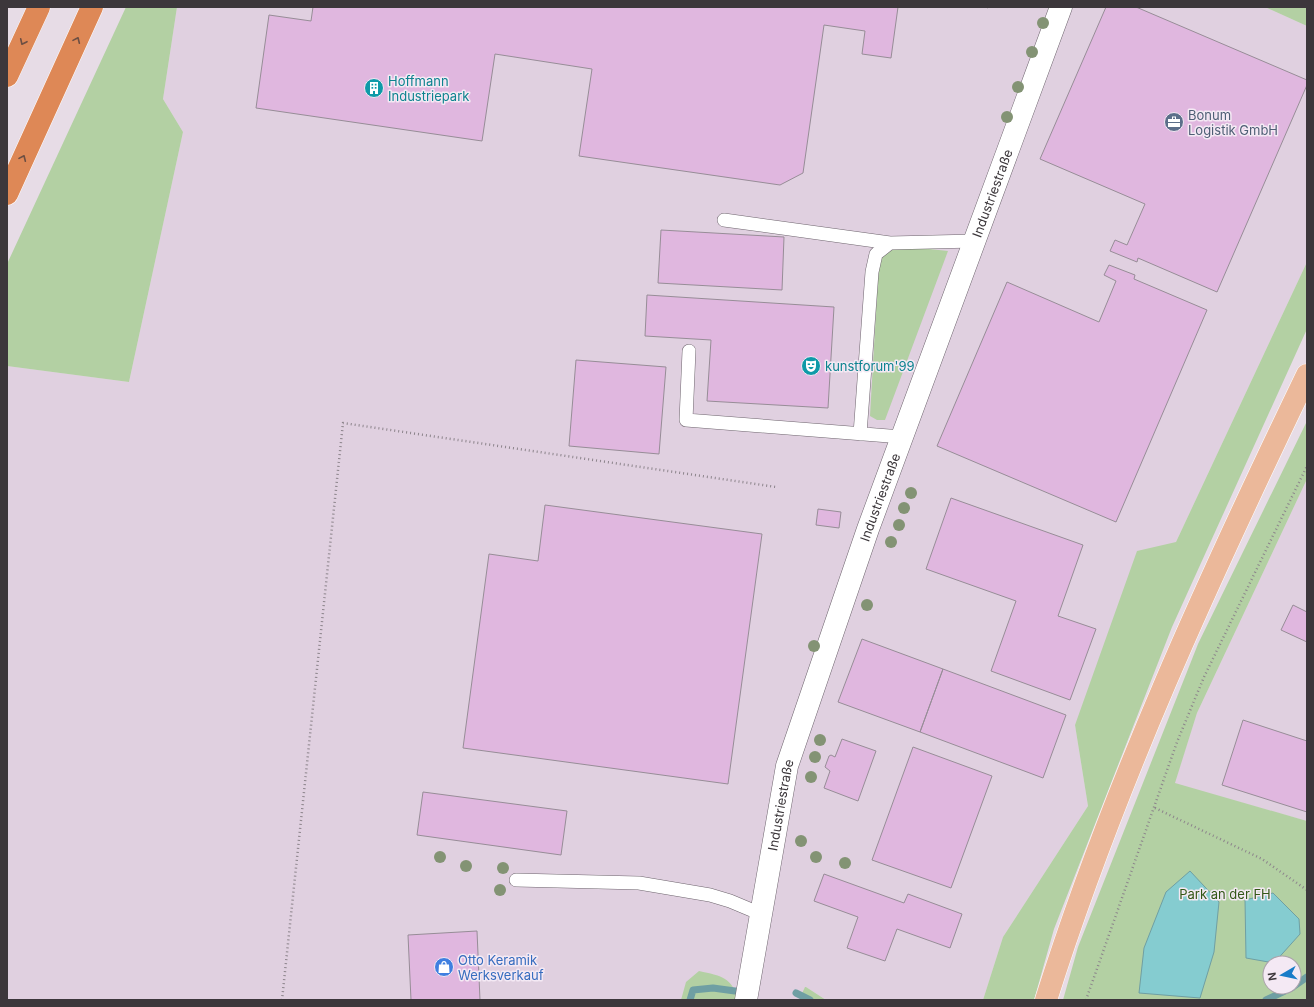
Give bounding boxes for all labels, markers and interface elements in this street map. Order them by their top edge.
one-way arrow [72,36,80,44]
one-way arrow [20,37,28,45]
place label: Hoffmann Industriepark [388,73,469,104]
building icon: Hoffmann Industriepark [363,77,385,99]
place label: Bonum Logistik GmbH [1188,107,1278,138]
office icon: Bonum Logistik GmbH [1163,111,1185,133]
street label: Industriestraße [969,147,1016,240]
one-way arrow [18,155,26,162]
theatre icon: kunstforum'99 [800,355,822,377]
place label: kunstforum'99 [825,358,915,374]
street label: Industriestraße [856,451,903,543]
street label: Industriestraße [764,757,797,852]
park label: Park an der FH [1179,886,1271,902]
place label: Otto Keramik Werksverkauf [458,952,544,983]
north arrow [1262,955,1302,995]
shop icon: Otto Keramik Werksverkauf [433,956,455,978]
text: N [1265,971,1280,982]

